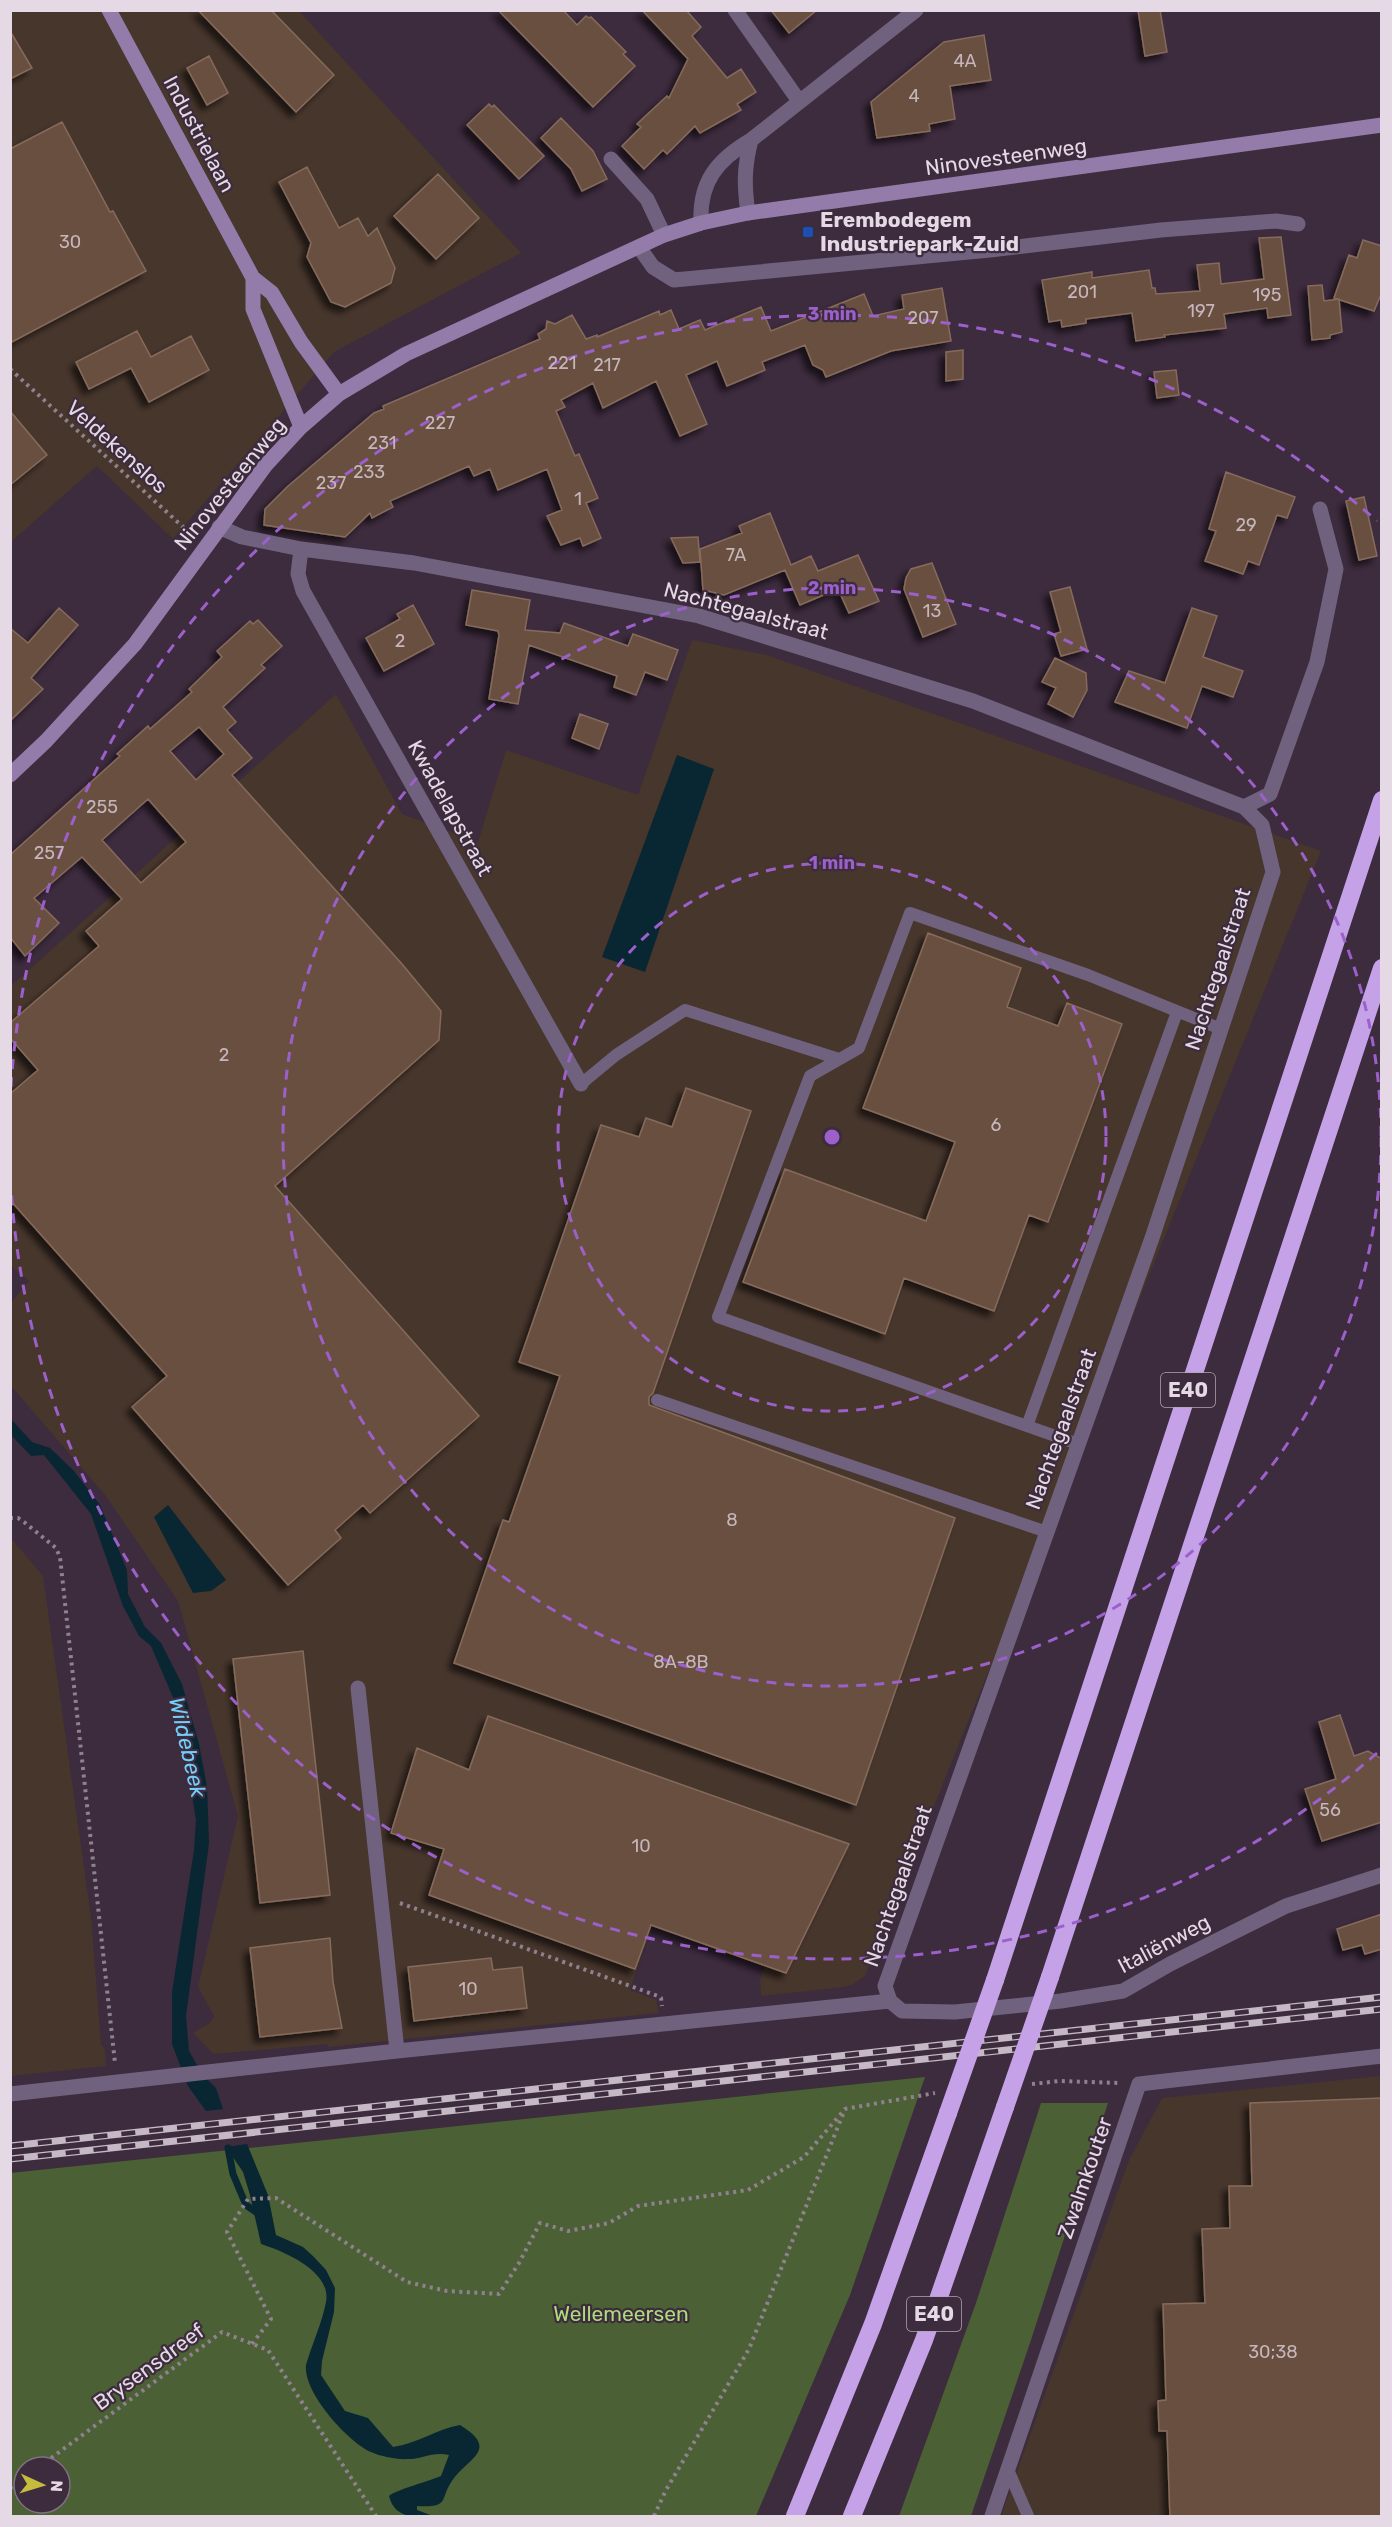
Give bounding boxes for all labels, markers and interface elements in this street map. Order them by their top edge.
house number: 4A [953,50,977,72]
street label: Industrielaan [158,71,241,196]
house number: 4 [908,85,920,107]
street label: Ninovesteenweg [924,133,1088,180]
place label: Erembodegem Industriepark-Zuid [820,207,1019,256]
marker: Erembodegem Industriepark-Zuid [801,225,815,239]
house number: 30 [59,231,81,253]
house number: 201 [1067,281,1097,303]
house number: 195 [1252,284,1282,306]
house number: 197 [1187,300,1215,322]
text: 3 min [808,303,856,325]
house number: 207 [907,307,939,329]
house number: 221 [548,352,576,374]
house number: 217 [593,354,621,376]
street label: Veldekenslos [62,395,173,498]
house number: 227 [425,412,455,434]
street label: Ninovesteenweg [169,413,291,555]
house number: 231 [368,432,396,454]
house number: 233 [353,461,385,483]
house number: 237 [316,472,346,494]
house number: 1 [574,488,582,510]
house number: 29 [1235,514,1257,536]
house number: 7A [726,544,746,566]
street label: Nachtegaalstraat [661,577,831,644]
text: 2 min [808,577,856,599]
house number: 13 [923,600,941,622]
house number: 2 [395,630,405,652]
street label: Kwadelapstraat [403,736,498,880]
house number: 255 [86,796,118,818]
house number: 257 [34,842,64,864]
text: 1 min [809,852,855,874]
street label: Nachtegaalstraat [1179,885,1256,1053]
house number: 2 [219,1044,229,1066]
house number: 6 [991,1114,1002,1136]
centre of rings [822,1127,842,1147]
street label: Nachtegaalstraat [1020,1345,1101,1513]
road number: E40 [1161,1373,1215,1407]
house number: 8 [726,1509,738,1531]
house number: 8A-8B [653,1651,709,1673]
water label: Wildebeek [163,1694,212,1801]
house number: 56 [1319,1799,1341,1821]
street label: Nachtegaalstraat [858,1802,937,1970]
house number: 10 [631,1835,651,1857]
street label: Italiënweg [1113,1909,1214,1978]
house number: 10 [458,1978,478,2000]
street label: Zwalmkouter [1052,2114,1117,2242]
road number: E40 [907,2297,961,2331]
park label: Wellemeersen [553,2301,689,2326]
street label: Brysensdreef [88,2318,209,2415]
house number: 30;38 [1248,2341,1298,2363]
north arrow [12,2455,72,2515]
text: N [47,2480,66,2492]

